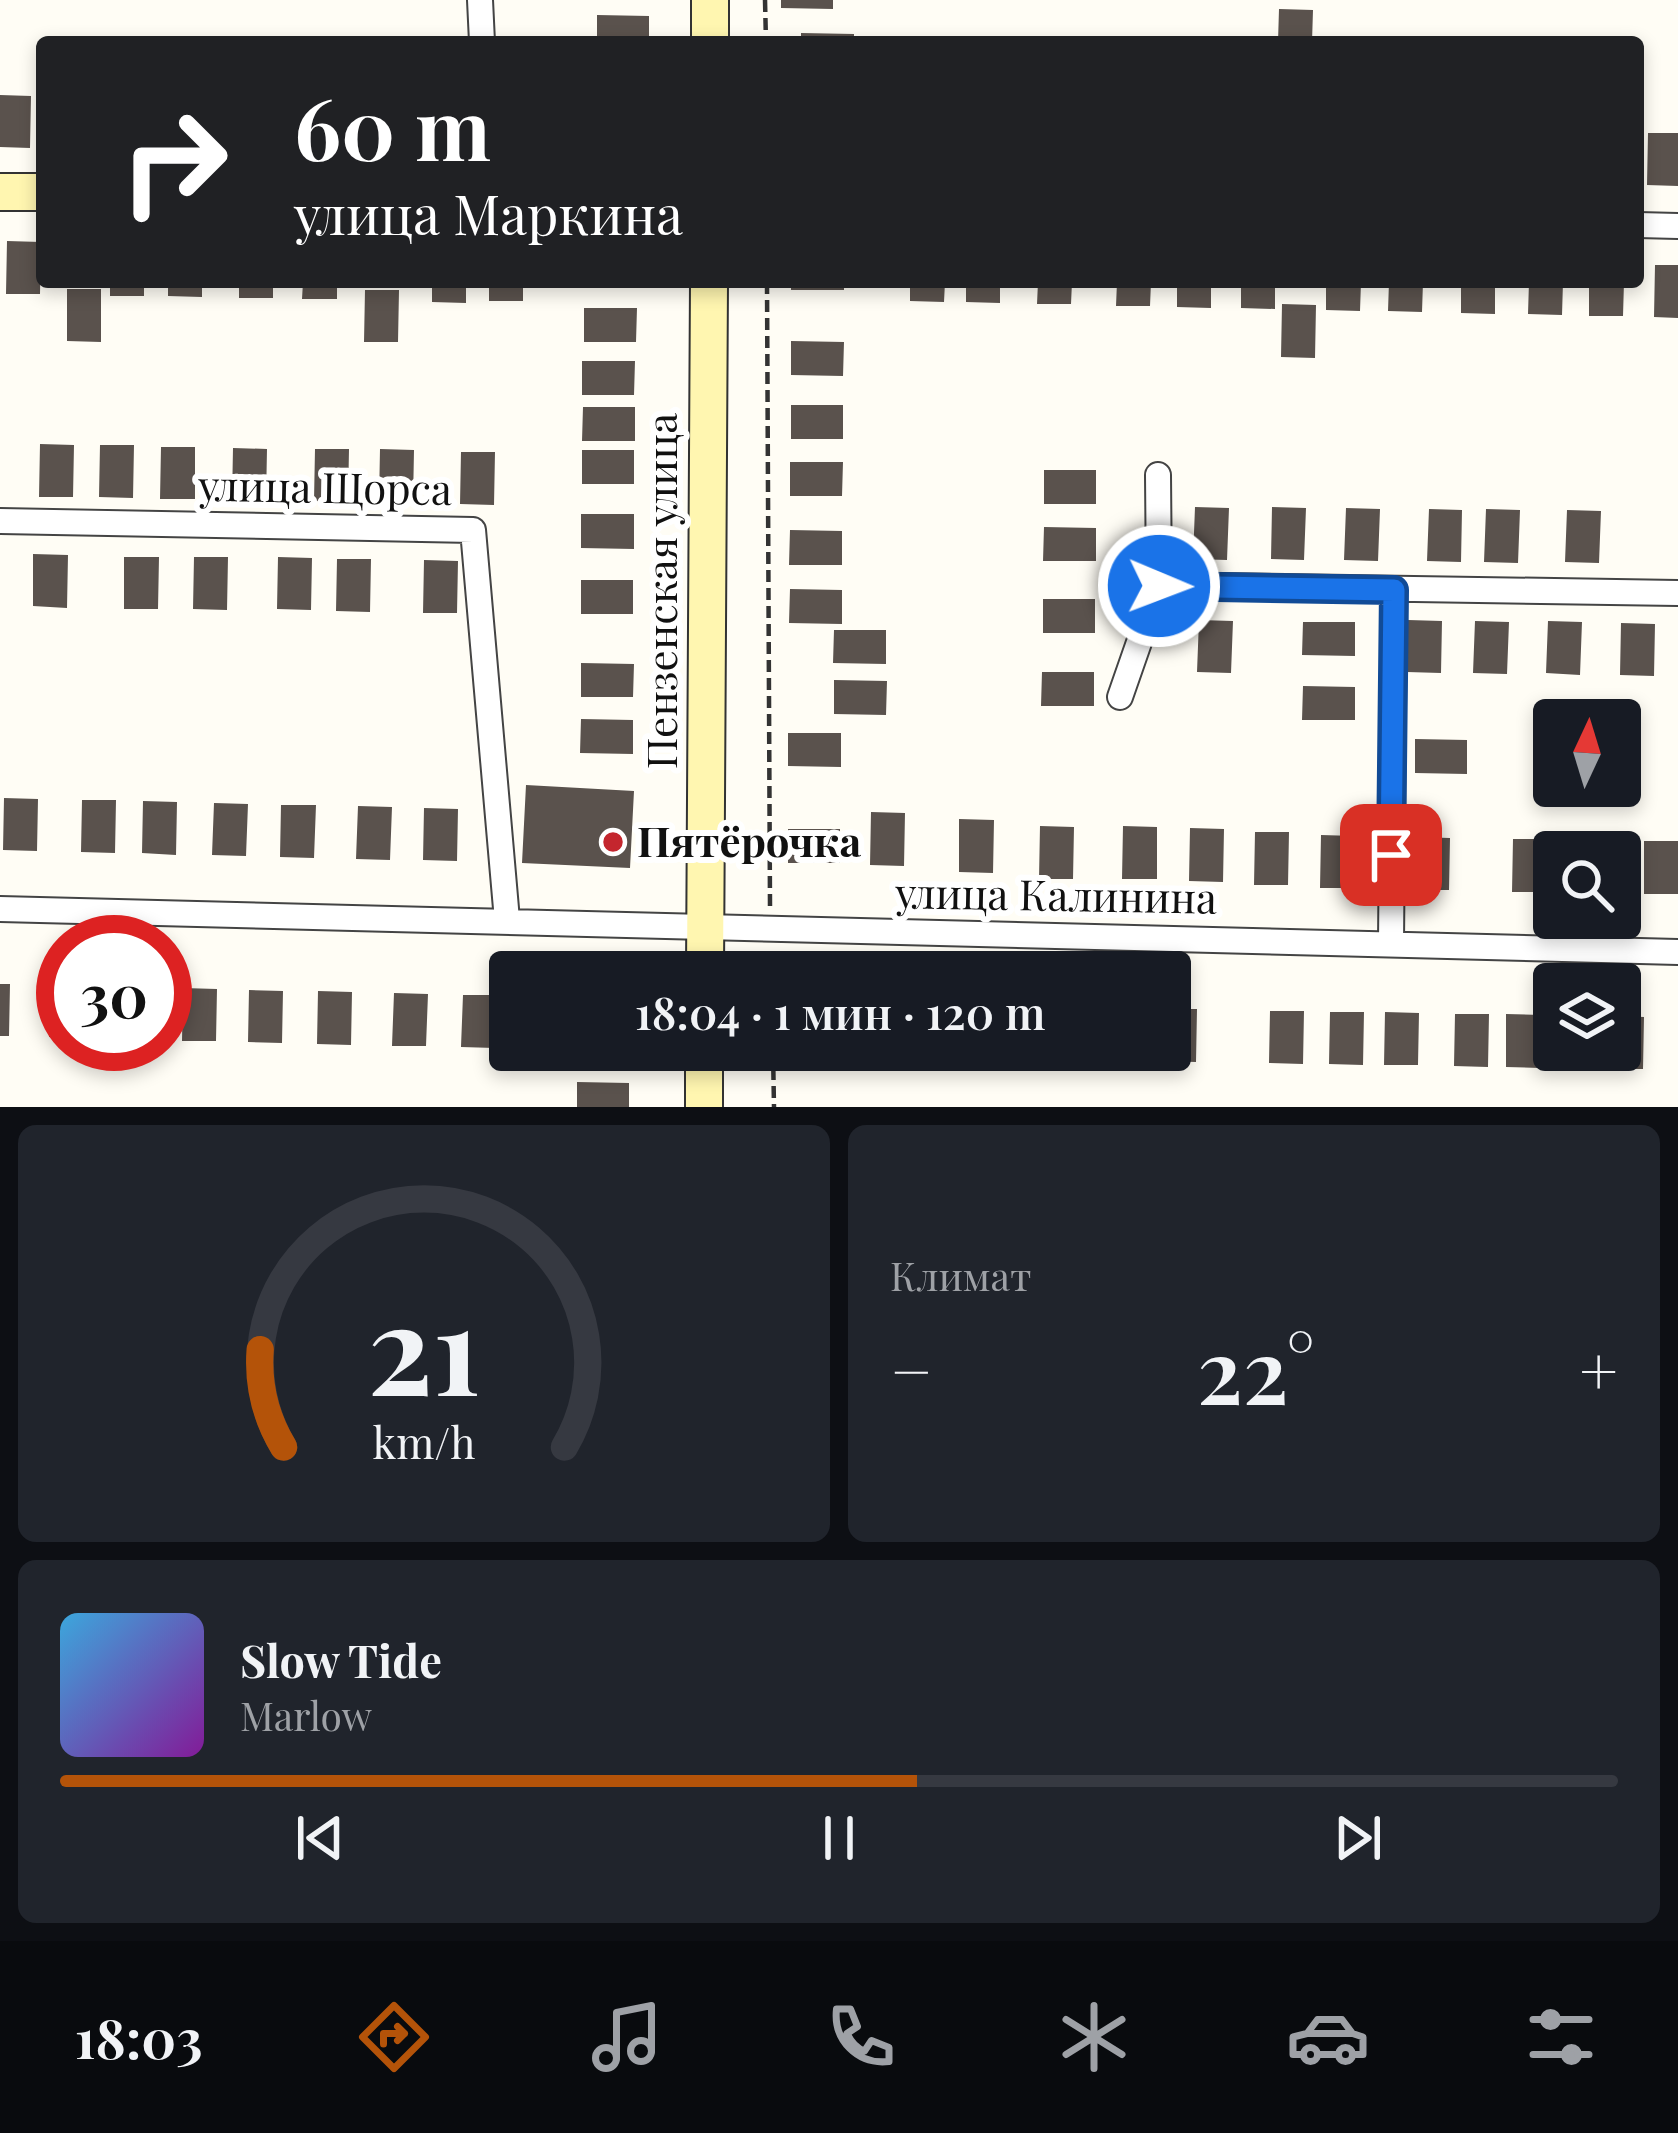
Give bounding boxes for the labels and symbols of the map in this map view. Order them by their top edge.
street label: Пензенская улица [632,413,688,769]
street label: улица Щорса [197,456,452,516]
position arrow [1096,523,1222,649]
north arrow [1533,699,1641,807]
pin [1340,804,1442,906]
place label: Пятёрочка [637,812,862,868]
marker: Пятёрочка [600,829,626,855]
street label: улица Калинина [894,863,1217,925]
speed limit sign: 30 [36,915,192,1071]

